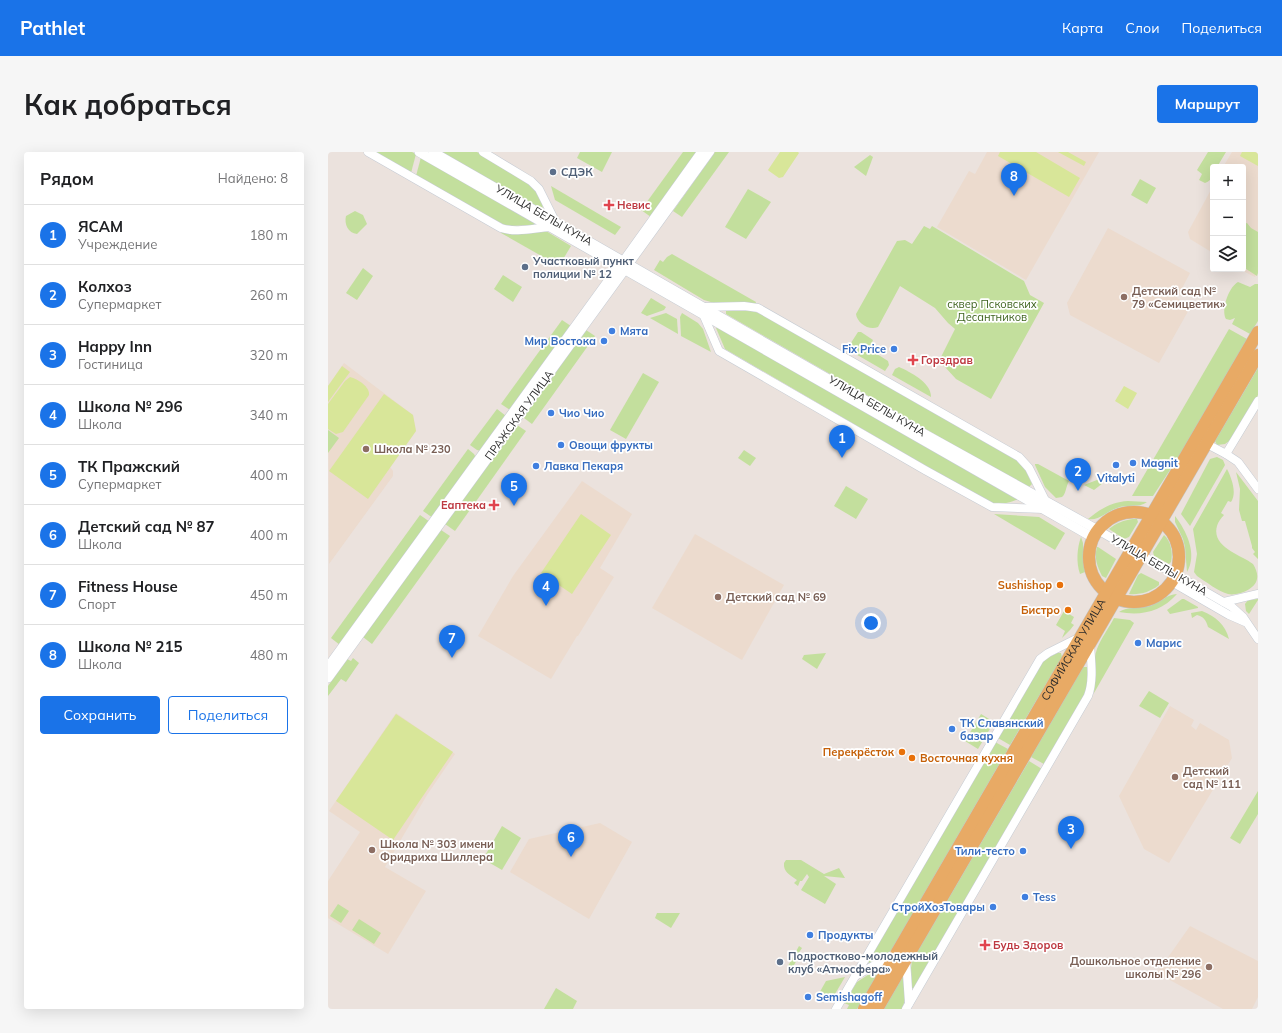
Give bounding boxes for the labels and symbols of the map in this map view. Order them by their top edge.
pin: 8 [1001,163,1027,196]
place label: СДЭК [561,165,593,179]
marker: СДЭК [548,167,558,177]
street label: УЛИЦА БЕЛЫ КУНА [492,181,595,248]
place label: Невис [617,198,651,212]
marker: Невис [604,200,614,210]
place label: Участковый пункт полиции № 12 [532,254,635,281]
marker: Участковый пункт полиции № 12 [520,262,530,272]
place label: Детский сад № 79 «Семицветик» [1132,284,1226,311]
marker: Детский сад № 79 «Семицветик» [1119,292,1129,302]
park label: сквер Псковских Десантников [947,297,1037,324]
place label: Мята [620,324,648,338]
marker: Мята [607,326,617,336]
place label: Мир Востока [525,334,596,348]
marker: Мир Востока [599,336,609,346]
place label: Fix Price [842,342,886,356]
marker: Fix Price [889,344,899,354]
place label: Горздрав [921,353,973,367]
marker: Горздрав [908,355,918,365]
street label: ПРАЖСКАЯ УЛИЦА [482,367,556,463]
street label: УЛИЦА БЕЛЫ КУНА [825,372,928,439]
place label: Чио Чио [559,406,605,420]
marker: Чио Чио [546,408,556,418]
pin: 1 [829,425,855,458]
place label: Овощи фрукты [569,438,653,452]
marker: Овощи фрукты [556,440,566,450]
place label: Школа № 230 [374,442,451,456]
marker: Школа № 230 [361,444,371,454]
place label: Magnit [1141,456,1178,470]
pin: 2 [1065,458,1091,491]
marker: Magnit [1128,458,1138,468]
place label: Лавка Пекаря [544,459,623,473]
marker: Vitalyti [1111,460,1121,470]
marker: Лавка Пекаря [531,461,541,471]
place label: Vitalyti [1096,471,1135,485]
pin: 5 [501,473,527,506]
place label: Еаптека [441,498,486,512]
marker: Еаптека [489,500,499,510]
street label: УЛИЦА БЕЛЫ КУНА [1107,531,1210,598]
pin: 4 [533,573,559,606]
place label: Sushishop [998,578,1052,592]
marker: Sushishop [1055,580,1065,590]
place label: Детский сад № 69 [726,590,827,604]
marker: Детский сад № 69 [713,592,723,602]
street label: СОФИЙСКАЯ УЛИЦА [1038,596,1108,703]
place label: Бистро [1021,603,1060,617]
marker: Бистро [1063,605,1073,615]
your location [861,613,881,633]
pin: 7 [439,625,465,658]
place label: Марис [1146,636,1182,650]
marker: Марис [1133,638,1143,648]
place label: ТК Славянский базар [960,716,1044,743]
marker: ТК Славянский базар [947,724,957,734]
place label: Перекрёсток [823,745,895,759]
marker: Перекрёсток [897,747,907,757]
place label: Восточная кухня [920,751,1013,765]
marker: Восточная кухня [907,753,917,763]
place label: Детский сад № 111 [1183,764,1241,791]
marker: Детский сад № 111 [1170,772,1180,782]
pin: 3 [1058,816,1084,849]
pin: 6 [558,824,584,857]
place label: Школа № 303 имени Фридриха Шиллера [380,837,494,864]
place label: Тили-тесто [955,844,1015,858]
marker: Школа № 303 имени Фридриха Шиллера [367,845,377,855]
marker: Тили-тесто [1018,846,1028,856]
place label: Tess [1033,890,1056,904]
marker: Tess [1020,892,1030,902]
place label: СтройХозТовары [891,900,985,914]
marker: СтройХозТовары [988,902,998,912]
place label: Продукты [818,928,874,942]
marker: Продукты [805,930,815,940]
place label: Будь Здоров [993,938,1063,952]
marker: Будь Здоров [980,940,990,950]
place label: Подростково-молодежный клуб «Атмосфера» [788,949,938,976]
place label: Дошкольное отделение школы № 296 [1070,954,1201,981]
marker: Подростково-молодежный клуб «Атмосфера» [775,957,785,967]
marker: Дошкольное отделение школы № 296 [1204,962,1214,972]
place label: Semishagoff [816,990,883,1004]
marker: Semishagoff [803,992,813,1002]

